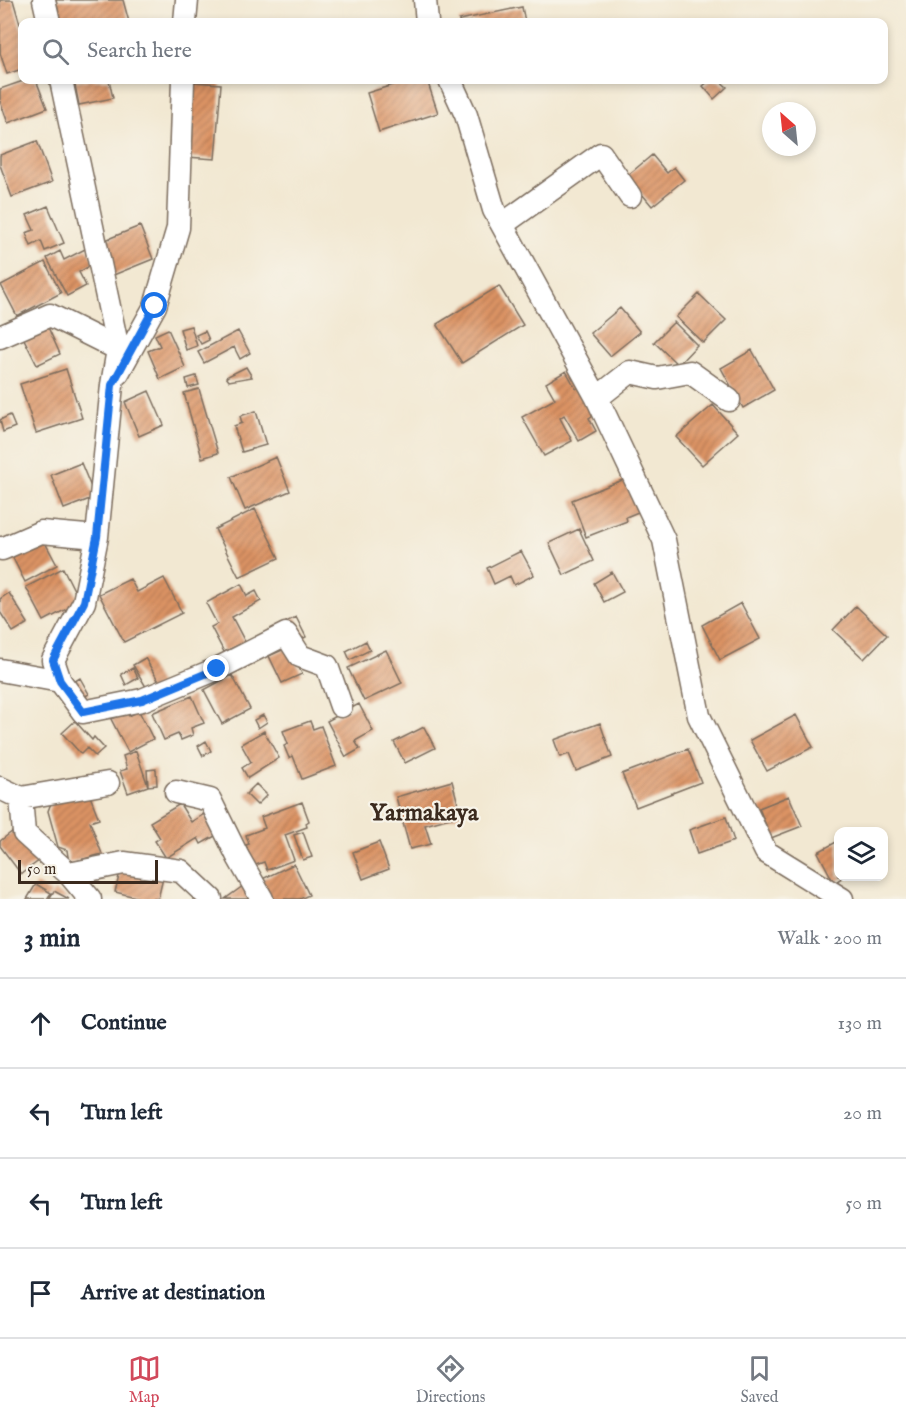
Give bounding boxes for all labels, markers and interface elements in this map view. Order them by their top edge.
search box [18,18,888,84]
icon: search [39,35,72,68]
text: Search here [87,37,192,65]
north arrow [762,102,816,156]
route start [141,292,167,318]
route end [203,655,229,681]
district label: Yarmakaya [370,798,479,829]
map controls [834,827,888,881]
button: layers [834,827,888,881]
scale bar [18,857,158,884]
text: 50 m [27,860,56,880]
text: 3 min [24,922,80,955]
text: Walk · 200 m [777,926,882,951]
icon: ahead [24,1007,57,1040]
text: Continue [81,1009,167,1037]
text: 130 m [837,1011,882,1036]
icon: left [24,1097,57,1130]
text: Turn left [81,1099,163,1127]
text: 20 m [843,1101,882,1126]
icon: left [24,1187,57,1220]
text: Turn left [81,1189,163,1217]
text: 50 m [845,1191,882,1216]
icon: arrive [24,1277,57,1310]
text: Arrive at destination [81,1279,265,1307]
tab: Map [128,1352,161,1408]
tab: Directions [416,1352,485,1408]
tab: Saved [741,1352,778,1408]

